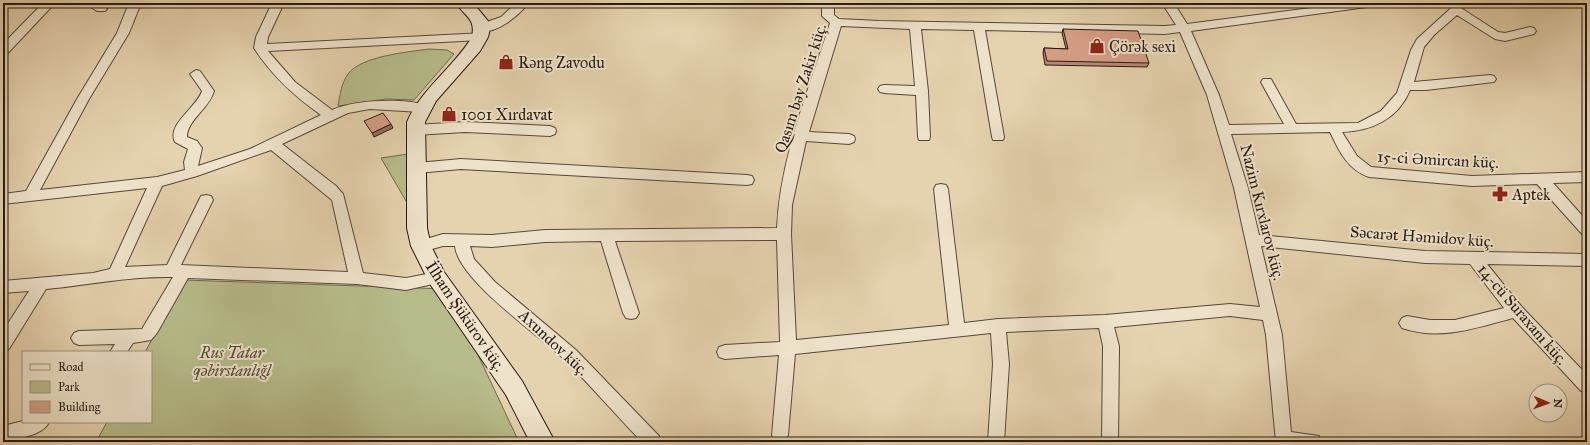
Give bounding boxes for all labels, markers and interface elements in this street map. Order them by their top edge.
street label: Qasım bəy Zakir küç. [771,21,830,155]
shop icon: Çörək sexi [1088,37,1106,55]
place label: Çörək sexi [1109,37,1177,56]
shop icon: Rəng Zavodu [497,53,515,71]
place label: Rəng Zavodu [518,53,605,73]
shop icon: 1001 Xırdavat [440,105,458,123]
place label: 1001 Xırdavat [461,105,553,124]
street label: Nazim Kırxlarov küç. [1236,142,1289,282]
street label: 15-ci Əmircan küç. [1377,147,1499,172]
pharmacy icon: Aptek [1491,185,1509,203]
place label: Aptek [1511,185,1551,204]
street label: Səcarət Həmidov küç. [1349,222,1494,251]
street label: İlham Şükürov küç. [422,257,510,375]
street label: 14-cü Suraxanı küç. [1474,260,1572,369]
street label: Axundov küç. [514,305,592,379]
park label: Rus Tatar qəbirstanlığl [193,343,272,380]
legend [22,351,152,423]
text: Road [58,360,84,374]
text: Park [58,380,80,394]
north arrow [1528,383,1568,423]
text: N [1551,398,1564,409]
text: Building [58,400,101,415]

